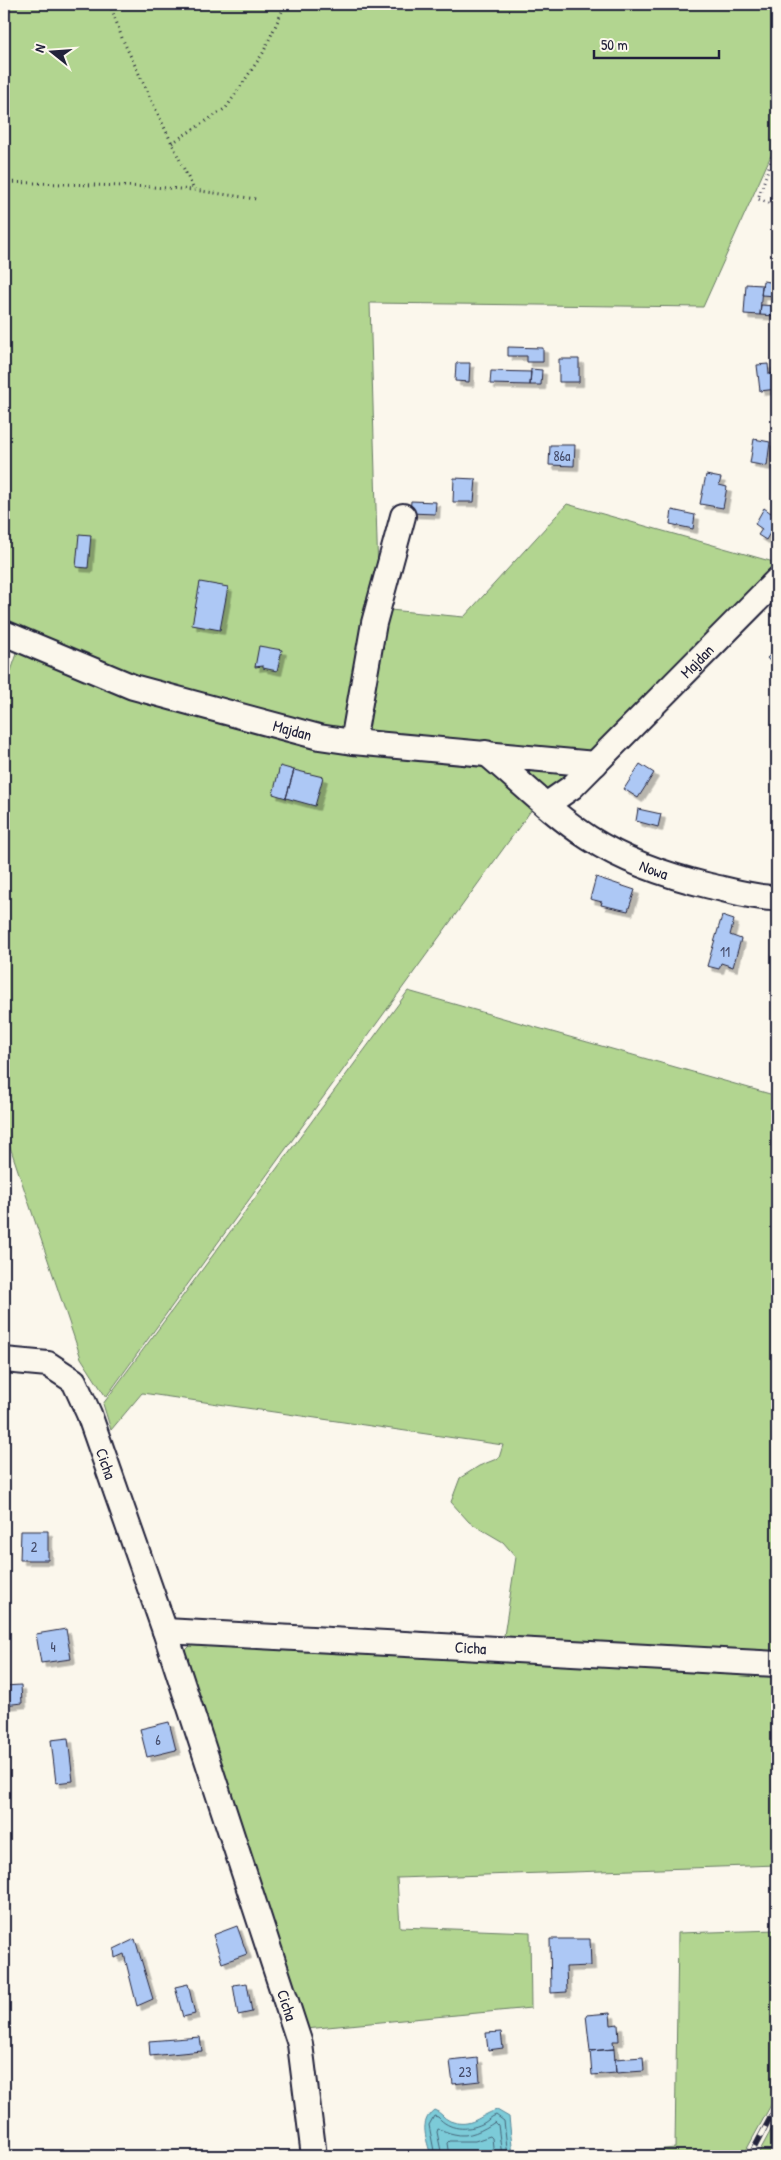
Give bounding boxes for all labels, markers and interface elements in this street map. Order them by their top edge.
north arrow [28,28,78,78]
scale bar [594,28,718,60]
text: 50 m [601,34,628,55]
text: N [29,41,49,54]
house number: 86a [553,446,571,465]
street label: Majdan [675,639,718,683]
street label: Majdan [271,714,314,746]
street label: Nowa [637,854,671,885]
house number: 11 [720,942,730,961]
street label: Cicha [91,1445,122,1482]
house number: 2 [31,1537,38,1556]
street label: Cicha [454,1636,487,1659]
house number: 4 [50,1637,56,1656]
house number: 6 [155,1730,161,1749]
street label: Cicha [272,1987,303,2024]
house number: 23 [459,2062,471,2081]

